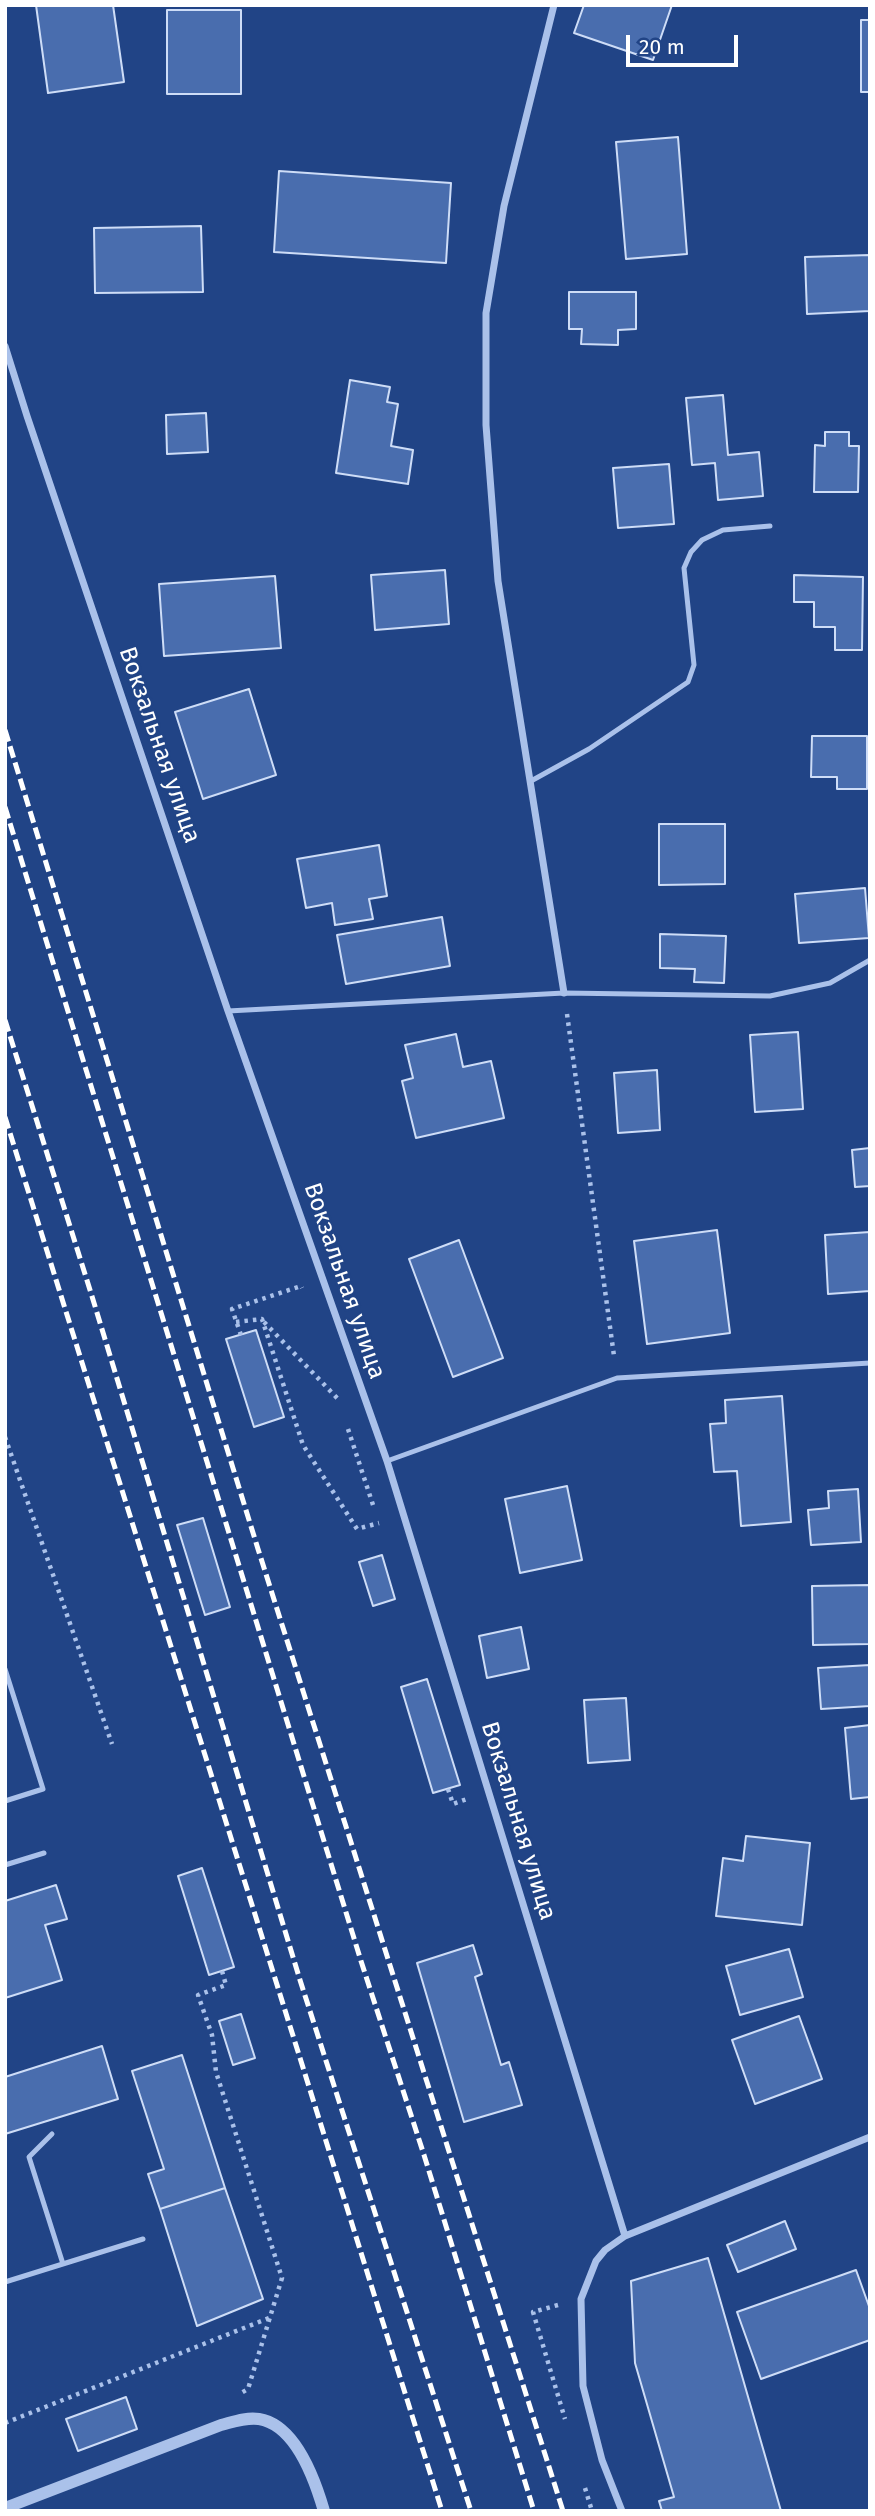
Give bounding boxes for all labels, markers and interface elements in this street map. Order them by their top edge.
scale bar [630,21,742,65]
text: 20 m [639,34,685,60]
street label: Вокзальная улица [112,643,206,847]
street label: Вокзальная улица [297,1179,391,1383]
street label: Вокзальная улица [474,1718,562,1924]

